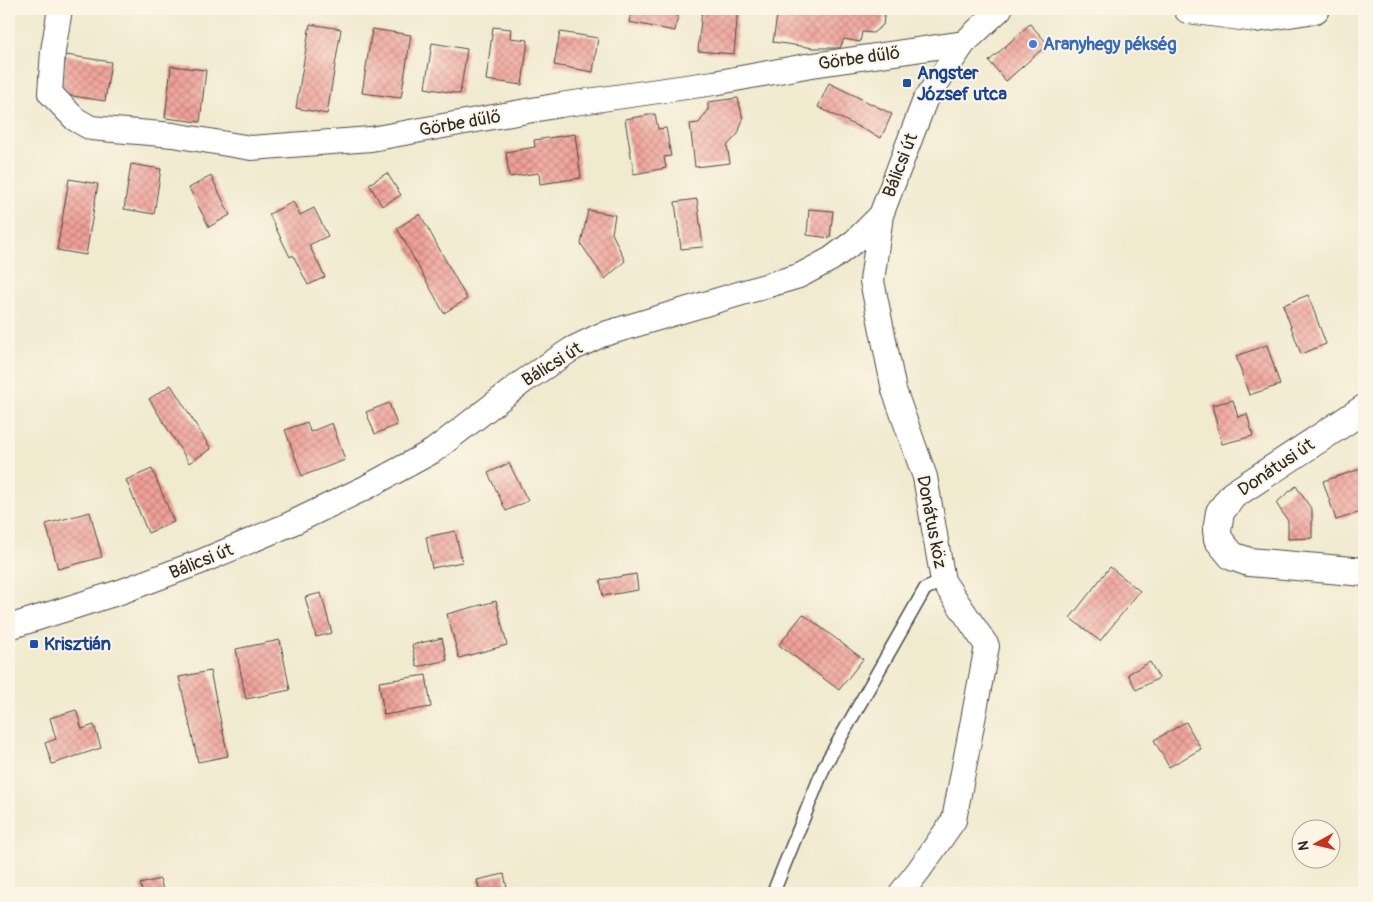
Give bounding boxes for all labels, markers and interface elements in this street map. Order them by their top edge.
place label: Aranyhegy pékség [1043,33,1177,56]
marker: Aranyhegy pékség [1027,38,1039,50]
street label: Görbe dűlő [817,41,901,76]
place label: Angster József utca [917,62,1007,106]
marker: Angster József utca [901,77,913,89]
street label: Görbe dűlő [418,105,503,142]
street label: Bálicsi út [878,129,923,201]
street label: Bálicsi út [518,337,587,392]
street label: Donátusi út [1234,433,1320,501]
street label: Donátus köz [911,474,952,571]
street label: Bálicsi út [166,538,237,585]
place label: Krisztián [44,633,111,656]
marker: Krisztián [28,638,40,650]
north arrow [1290,820,1340,870]
text: N [1295,840,1313,852]

